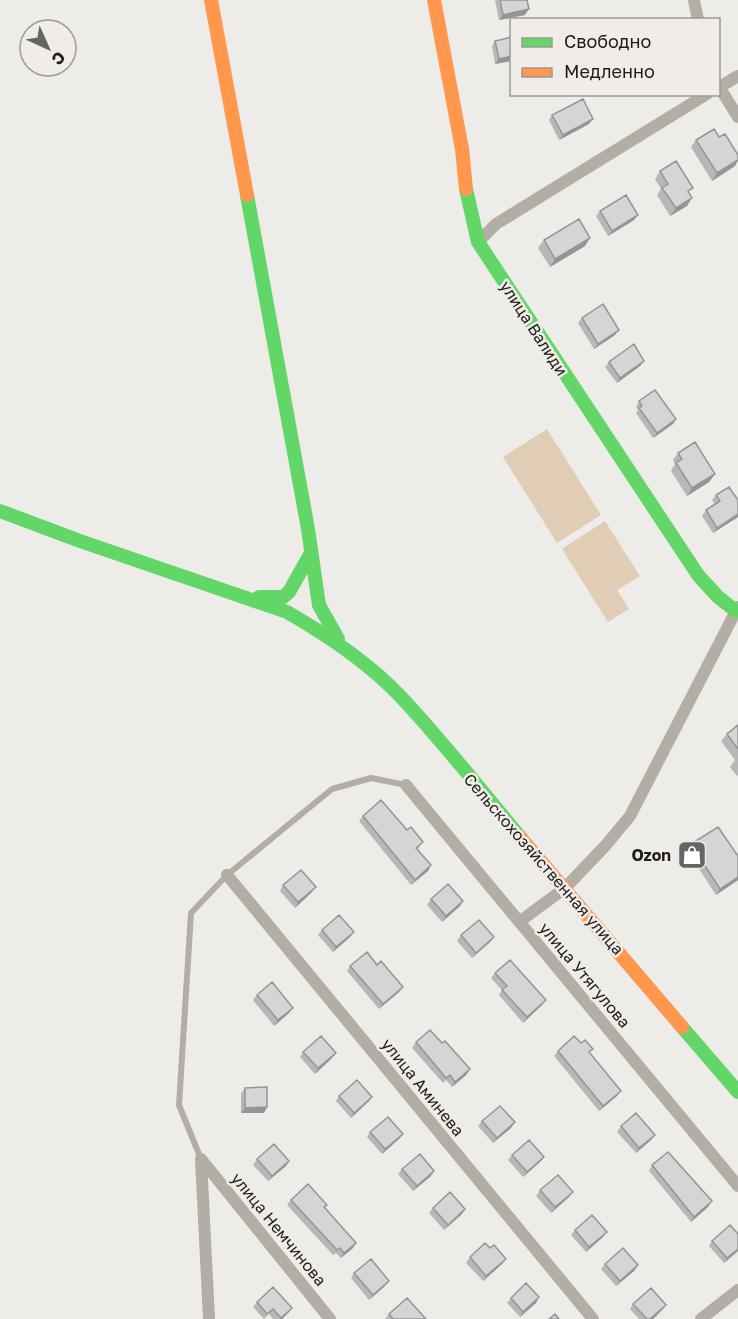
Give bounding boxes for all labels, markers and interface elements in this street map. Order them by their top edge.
north arrow [18,18,78,78]
legend [510,18,720,96]
text: Свободно [564,30,651,52]
text: С [48,48,70,70]
text: Медленно [564,60,655,82]
street label: улица Валиди [496,277,572,379]
street label: Сельскохозяйственная улица [460,769,628,959]
shop icon: Ozon [676,839,708,871]
place label: Ozon [631,845,671,865]
street label: улица Утягулова [535,918,635,1032]
street label: улица Аминева [377,1034,469,1140]
street label: улица Немчинова [227,1168,331,1290]

